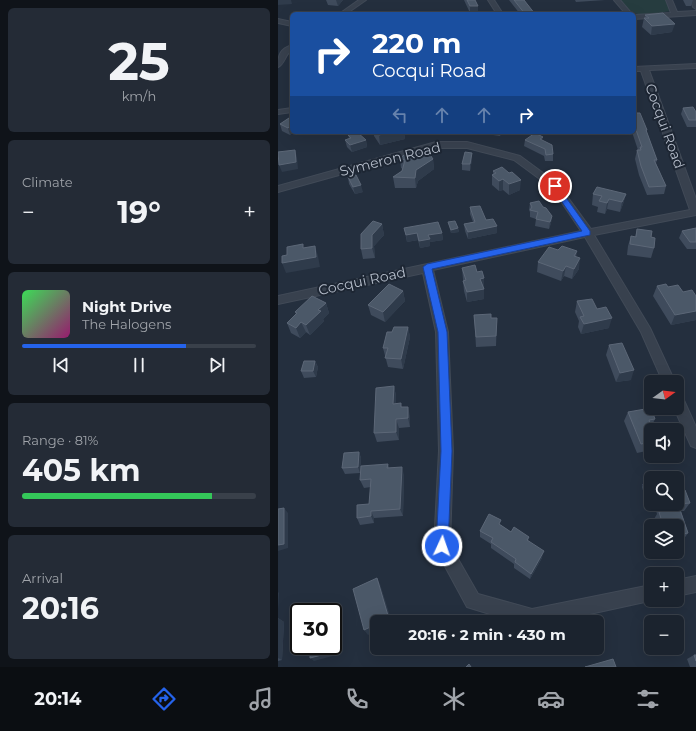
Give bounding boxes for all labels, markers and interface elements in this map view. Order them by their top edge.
text: 220 m [372,26,461,60]
icon: right [306,28,358,80]
text: 25 [108,30,170,93]
text: Cocqui Road [372,60,487,82]
street label: Cocqui Road [641,81,689,171]
text: km/h [122,88,156,104]
icon: left [389,104,411,126]
icon: ahead [431,104,453,126]
icon: ahead [473,104,495,126]
icon: right [515,104,537,126]
street label: Symeron Road [338,138,442,180]
pin [538,169,572,203]
text: Climate [22,174,73,190]
icon: arrive [544,175,566,197]
text: 19° [117,194,161,231]
text: − [22,199,35,226]
text: + [243,199,256,226]
street label: Cocqui Road [317,263,407,299]
text: Night Drive [82,297,172,316]
text: The Halogens [82,316,171,332]
icon: previous [50,354,72,376]
icon: pause [128,354,150,376]
icon: next [206,354,228,376]
north arrow [644,375,684,415]
map controls [644,375,684,655]
button: sound [644,423,684,463]
text: Range · 81% [22,432,98,448]
text: 405 km [22,452,140,489]
button: search [644,471,684,511]
button: layers [644,519,684,559]
position arrow [421,525,463,567]
button: + [644,567,684,607]
text: Arrival [22,570,63,586]
text: 20:16 [22,590,99,627]
speed limit sign: 30 [290,603,342,655]
button: − [644,615,684,655]
text: 20:16 · 2 min · 430 m [408,625,566,644]
icon: directions [150,685,178,713]
icon: music [247,685,275,713]
icon: phone [343,685,371,713]
icon: climate [440,685,468,713]
icon: car [537,685,565,713]
icon: filters [634,685,662,713]
text: 20:14 [34,688,81,710]

